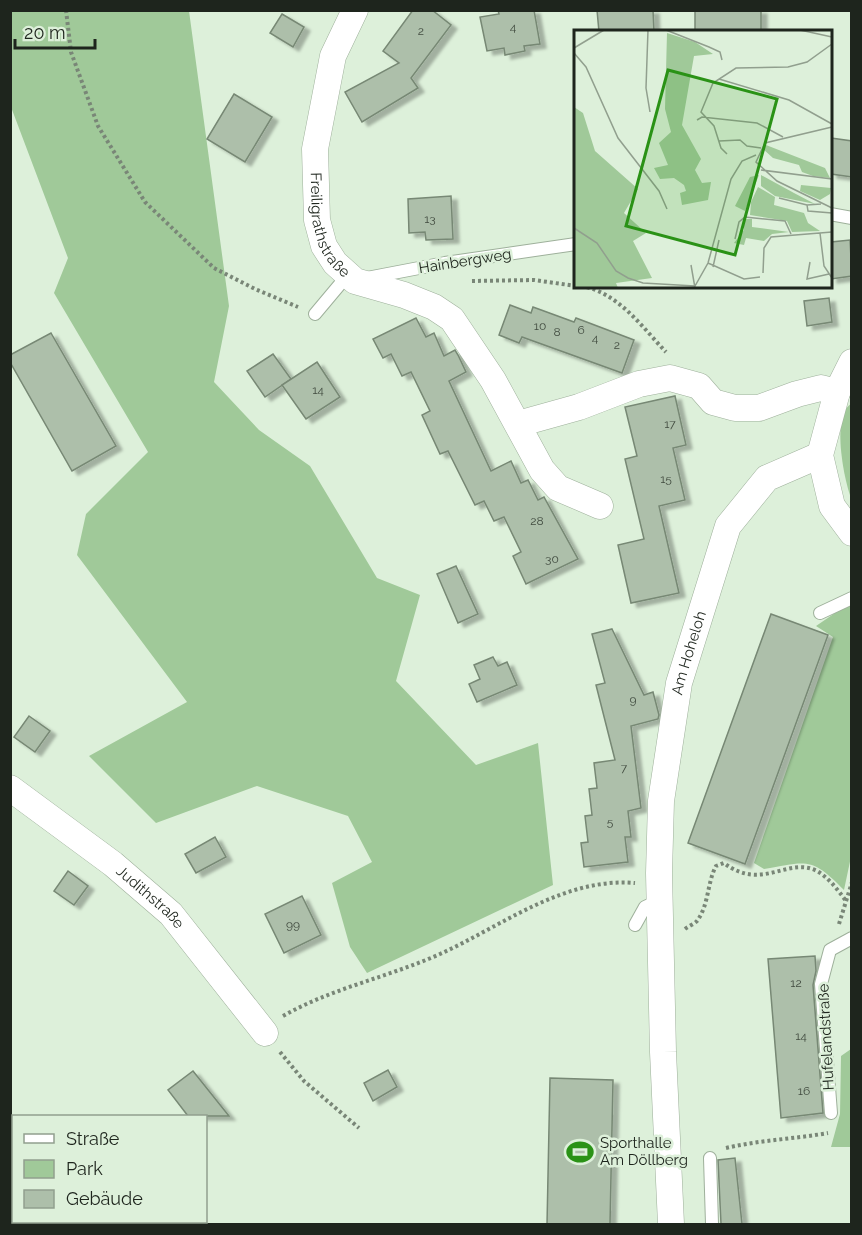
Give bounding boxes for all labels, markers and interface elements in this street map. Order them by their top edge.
scale bar [15,12,94,50]
house number: 4 [510,20,517,34]
text: 20 m [24,22,66,43]
house number: 2 [418,24,424,38]
inset map [574,30,832,288]
street label: Freiligrathstraße [307,172,354,281]
house number: 13 [424,212,436,226]
street label: Hainbergweg [417,245,513,277]
house number: 10 [534,319,546,333]
house number: 6 [577,323,585,337]
house number: 8 [553,325,561,339]
house number: 4 [592,331,599,345]
house number: 2 [614,338,620,352]
house number: 14 [312,383,324,397]
house number: 17 [664,417,676,431]
house number: 15 [660,472,672,486]
house number: 28 [530,514,544,528]
house number: 30 [545,552,559,566]
street label: Am Hoheloh [668,609,710,696]
house number: 9 [629,693,637,707]
house number: 7 [621,761,628,775]
house number: 5 [607,815,614,829]
street label: Judithstraße [113,862,188,932]
house number: 99 [286,918,300,932]
house number: 12 [790,976,802,990]
street label: Hufelandstraße [814,983,838,1091]
house number: 14 [795,1029,807,1043]
house number: 16 [798,1084,810,1098]
legend [12,1115,207,1223]
text: Straße [66,1128,120,1149]
place label: Sporthalle Am Döllberg [600,1134,688,1169]
sports icon: Sporthalle Am Döllberg [565,1137,595,1167]
text: Park [66,1158,103,1179]
text: Gebäude [66,1188,143,1209]

